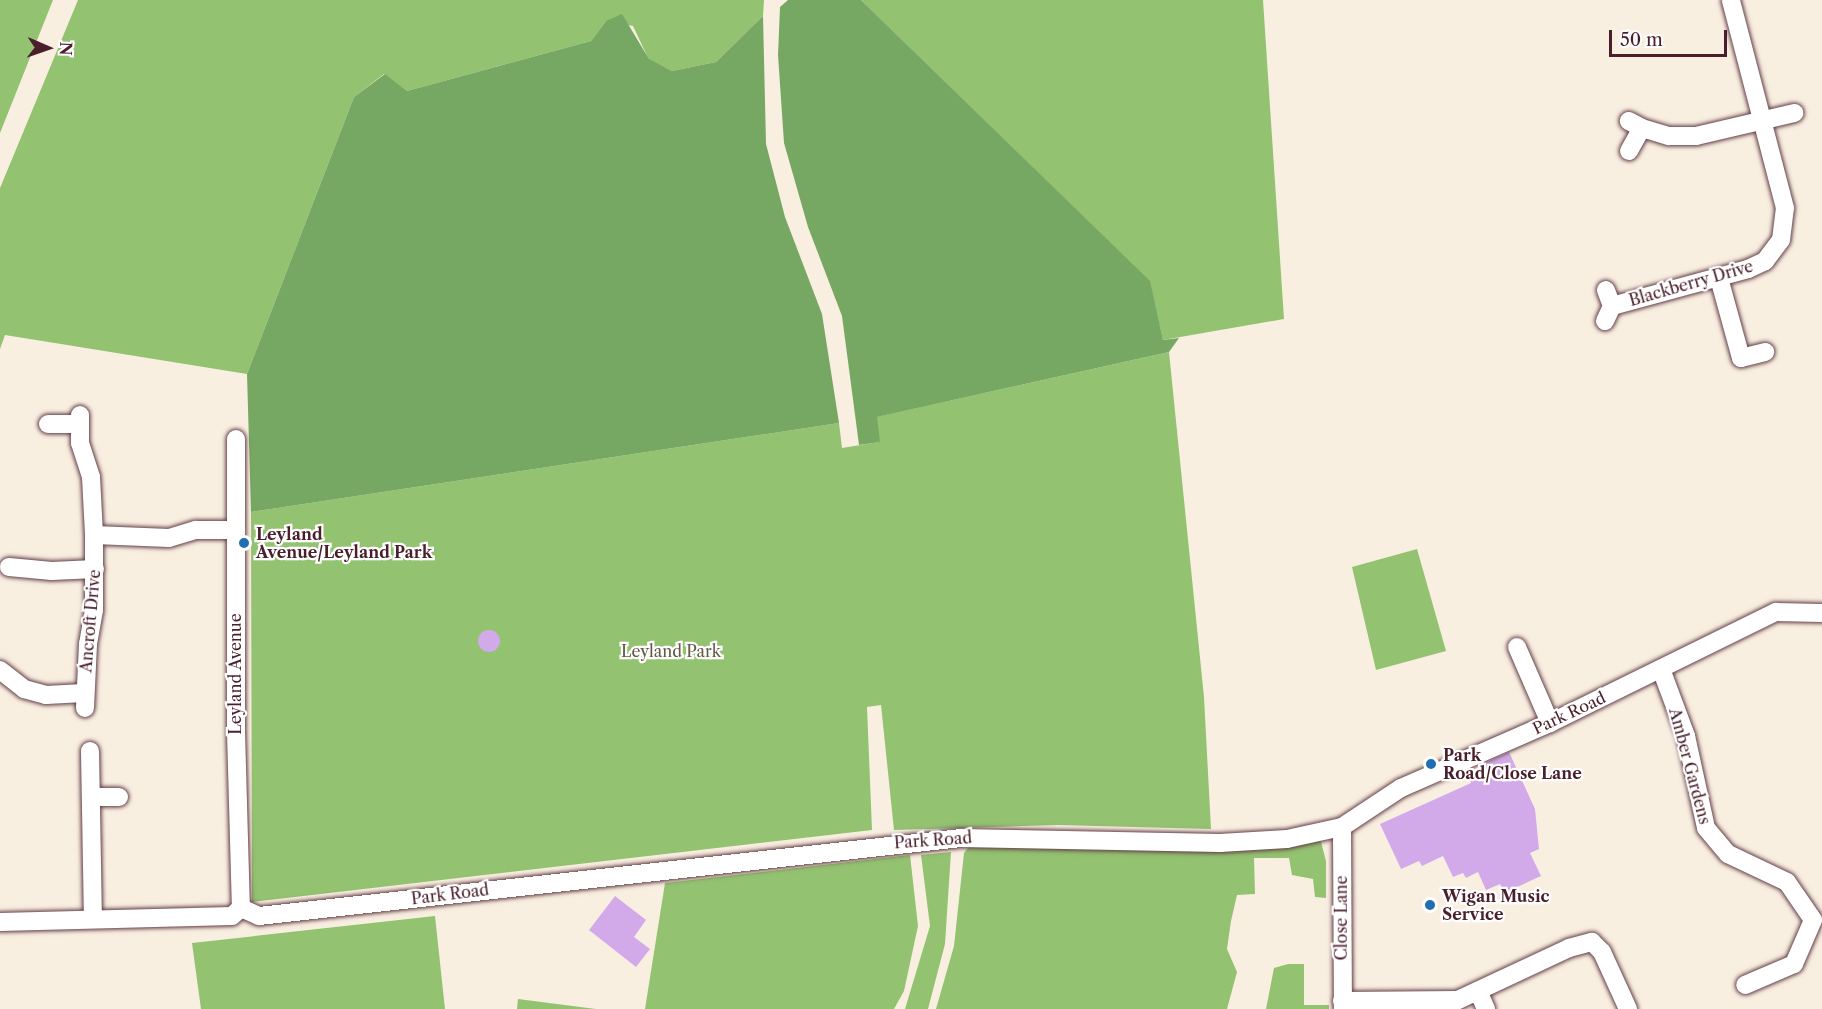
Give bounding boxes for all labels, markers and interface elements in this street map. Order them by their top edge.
north arrow [18,18,78,78]
scale bar [1612,18,1730,56]
text: 50 m [1620,29,1663,51]
text: N [56,41,76,56]
street label: Blackberry Drive [1626,256,1756,310]
place label: Leyland Avenue/Leyland Park [256,524,432,562]
marker: Leyland Avenue/Leyland Park [237,536,251,550]
street label: Ancroft Drive [76,569,104,673]
street label: Leyland Avenue [225,613,245,735]
park label: Leyland Park [621,641,721,661]
street label: Park Road [1529,688,1609,738]
street label: Amber Gardens [1665,706,1715,826]
place label: Park Road/Close Lane [1443,745,1582,783]
marker: Park Road/Close Lane [1424,757,1438,771]
street label: Park Road [893,828,973,852]
street label: Close Lane [1331,876,1351,960]
street label: Park Road [410,880,490,908]
place label: Wigan Music Service [1442,886,1549,924]
marker: Wigan Music Service [1423,898,1437,912]

